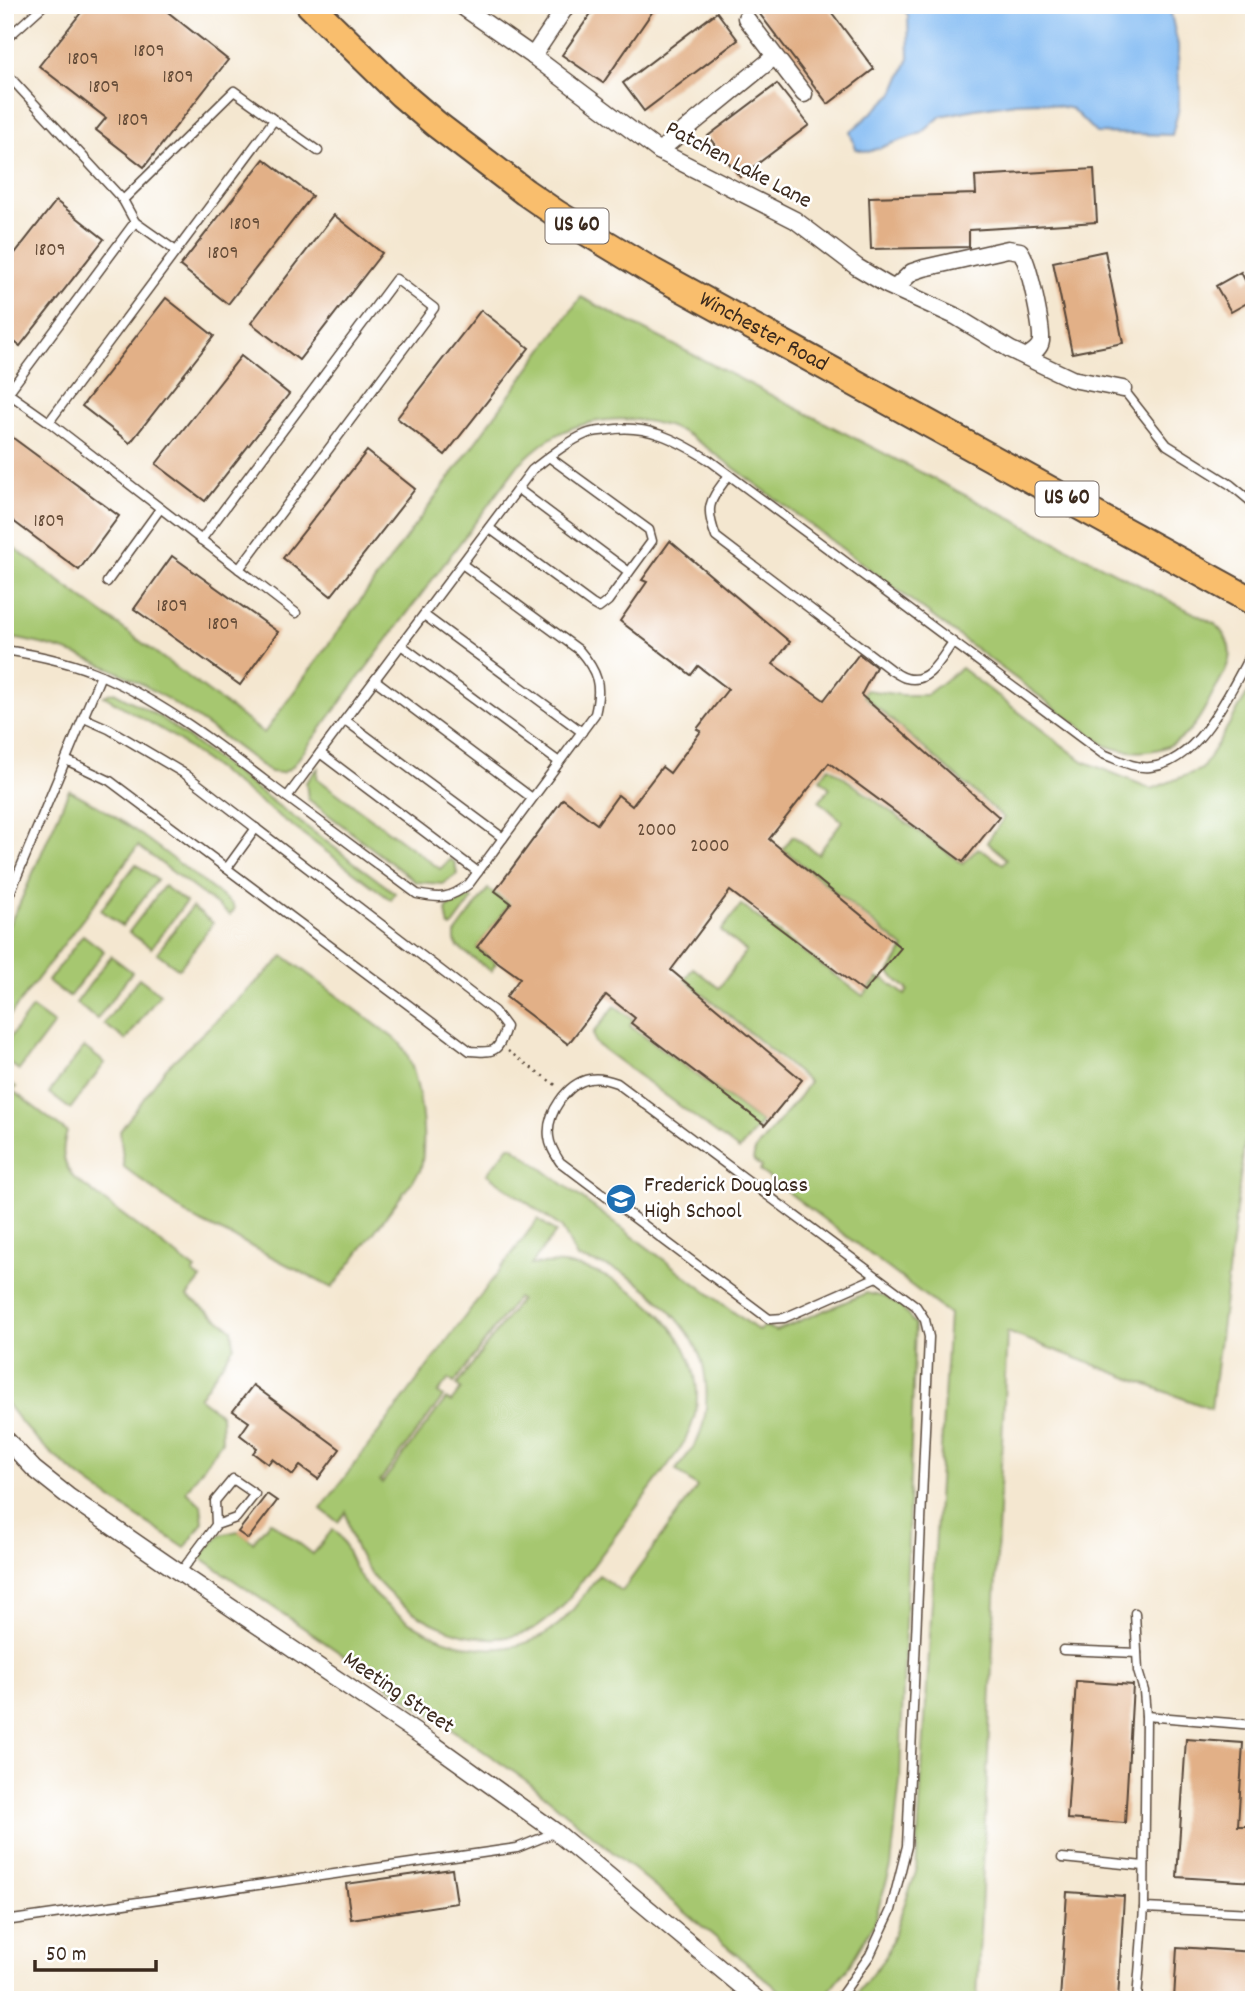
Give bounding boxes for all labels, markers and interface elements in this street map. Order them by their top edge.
house number: 1809 [134,39,164,66]
house number: 1809 [68,47,98,74]
house number: 1809 [163,65,193,92]
house number: 1809 [89,75,119,102]
house number: 1809 [118,108,148,135]
street label: Patchen Lake Lane [659,114,817,218]
road number: US 60 [546,208,608,244]
house number: 1809 [230,212,260,239]
house number: 1809 [35,238,65,265]
house number: 1809 [208,241,238,268]
street label: Winchester Road [692,284,834,381]
road number: US 60 [1036,482,1098,516]
house number: 1809 [34,509,64,536]
house number: 1809 [157,594,187,621]
house number: 1809 [208,612,238,639]
house number: 2000 [637,818,677,845]
house number: 2000 [690,834,730,861]
place label: Frederick Douglass High School [644,1170,808,1229]
school or university icon: Frederick Douglass High School [604,1182,638,1216]
street label: Meeting Street [336,1644,460,1744]
scale bar [35,1928,156,1972]
text: 50 m [46,1941,86,1971]

